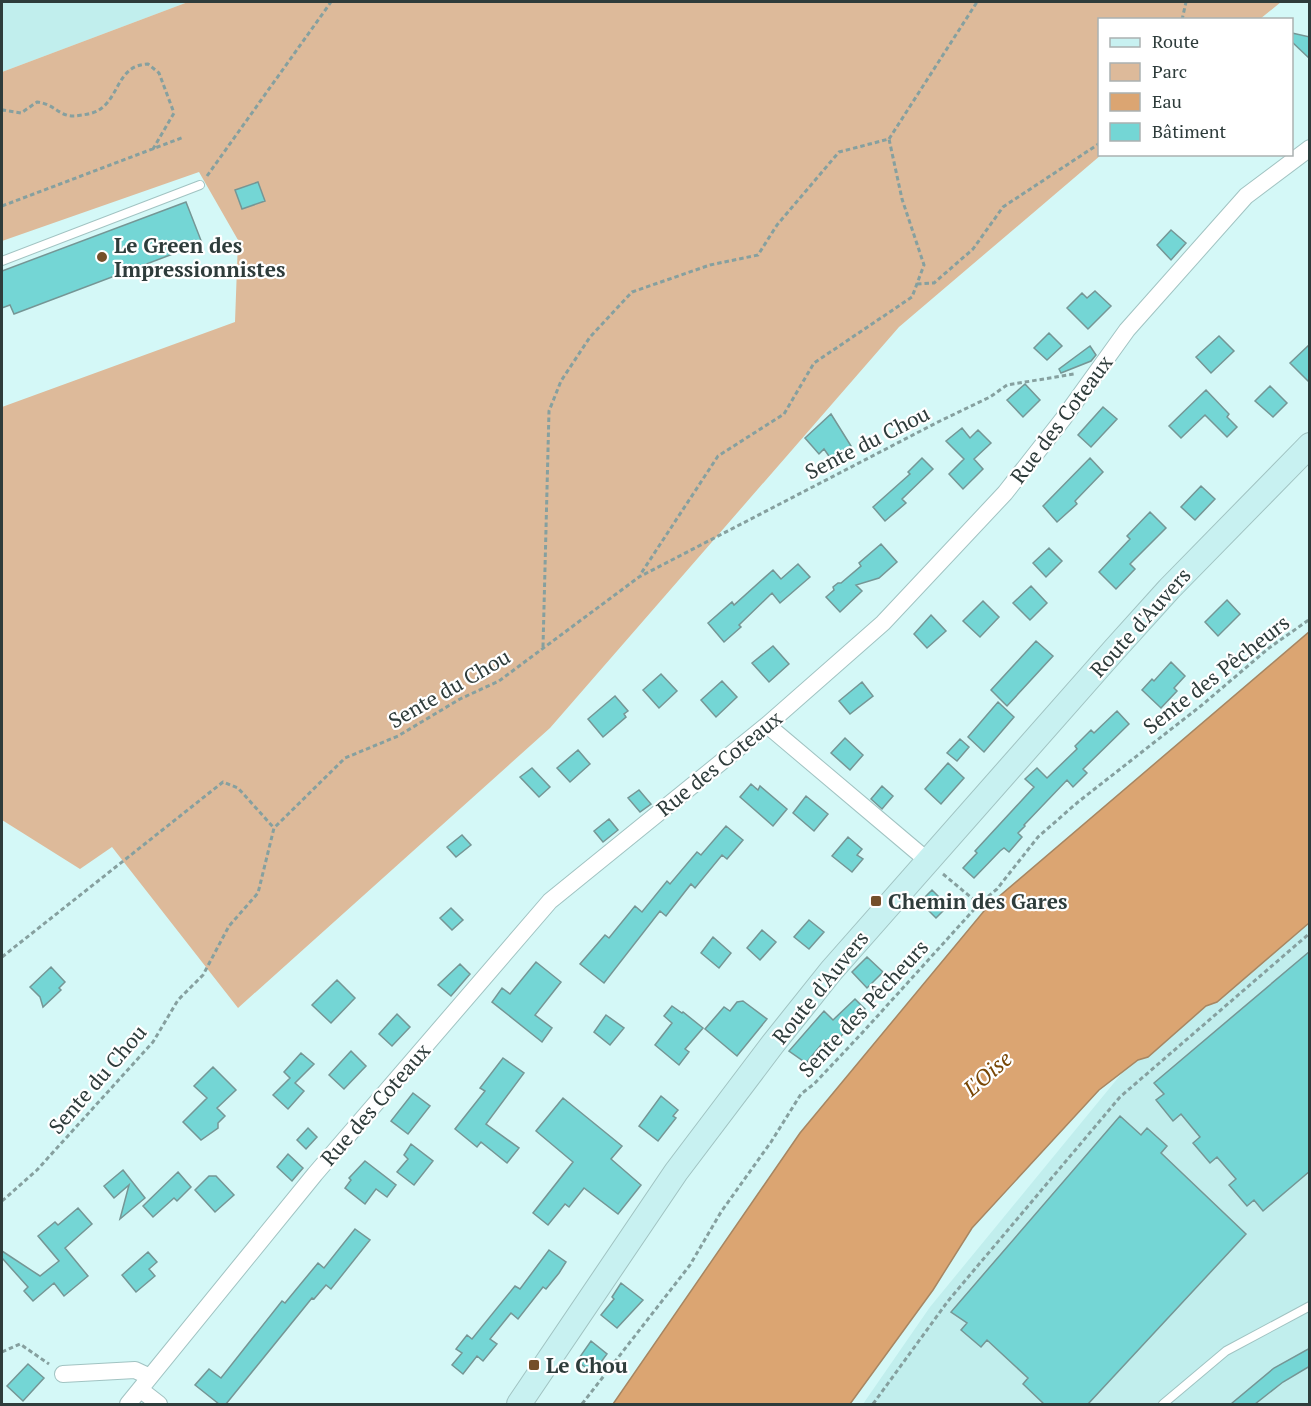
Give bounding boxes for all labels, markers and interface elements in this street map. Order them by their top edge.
legend [1098,18,1293,156]
text: Route [1152,29,1199,53]
text: Parc [1152,59,1187,83]
text: Eau [1152,89,1182,113]
text: Bâtiment [1152,119,1227,143]
place label: Le Green des Impressionnistes [114,231,285,283]
marker: Le Green des Impressionnistes [95,250,109,264]
street label: Rue des Coteaux [1004,349,1119,489]
street label: Sente du Chou [800,399,934,485]
street label: Route d'Auvers [1083,561,1197,683]
street label: Sente des Pêcheurs [1137,608,1295,740]
street label: Sente du Chou [383,642,515,734]
street label: Rue des Coteaux [650,704,788,822]
place label: Chemin des Gares [888,887,1067,915]
marker: Chemin des Gares [869,894,883,908]
street label: Route d'Auvers [766,924,874,1050]
street label: Sente des Pêcheurs [792,933,934,1083]
street label: Sente du Chou [42,1018,152,1140]
street label: Rue des Coteaux [314,1037,436,1171]
water label: L'Oise [956,1044,1017,1103]
place label: Le Chou [546,1351,628,1379]
marker: Le Chou [527,1358,541,1372]

